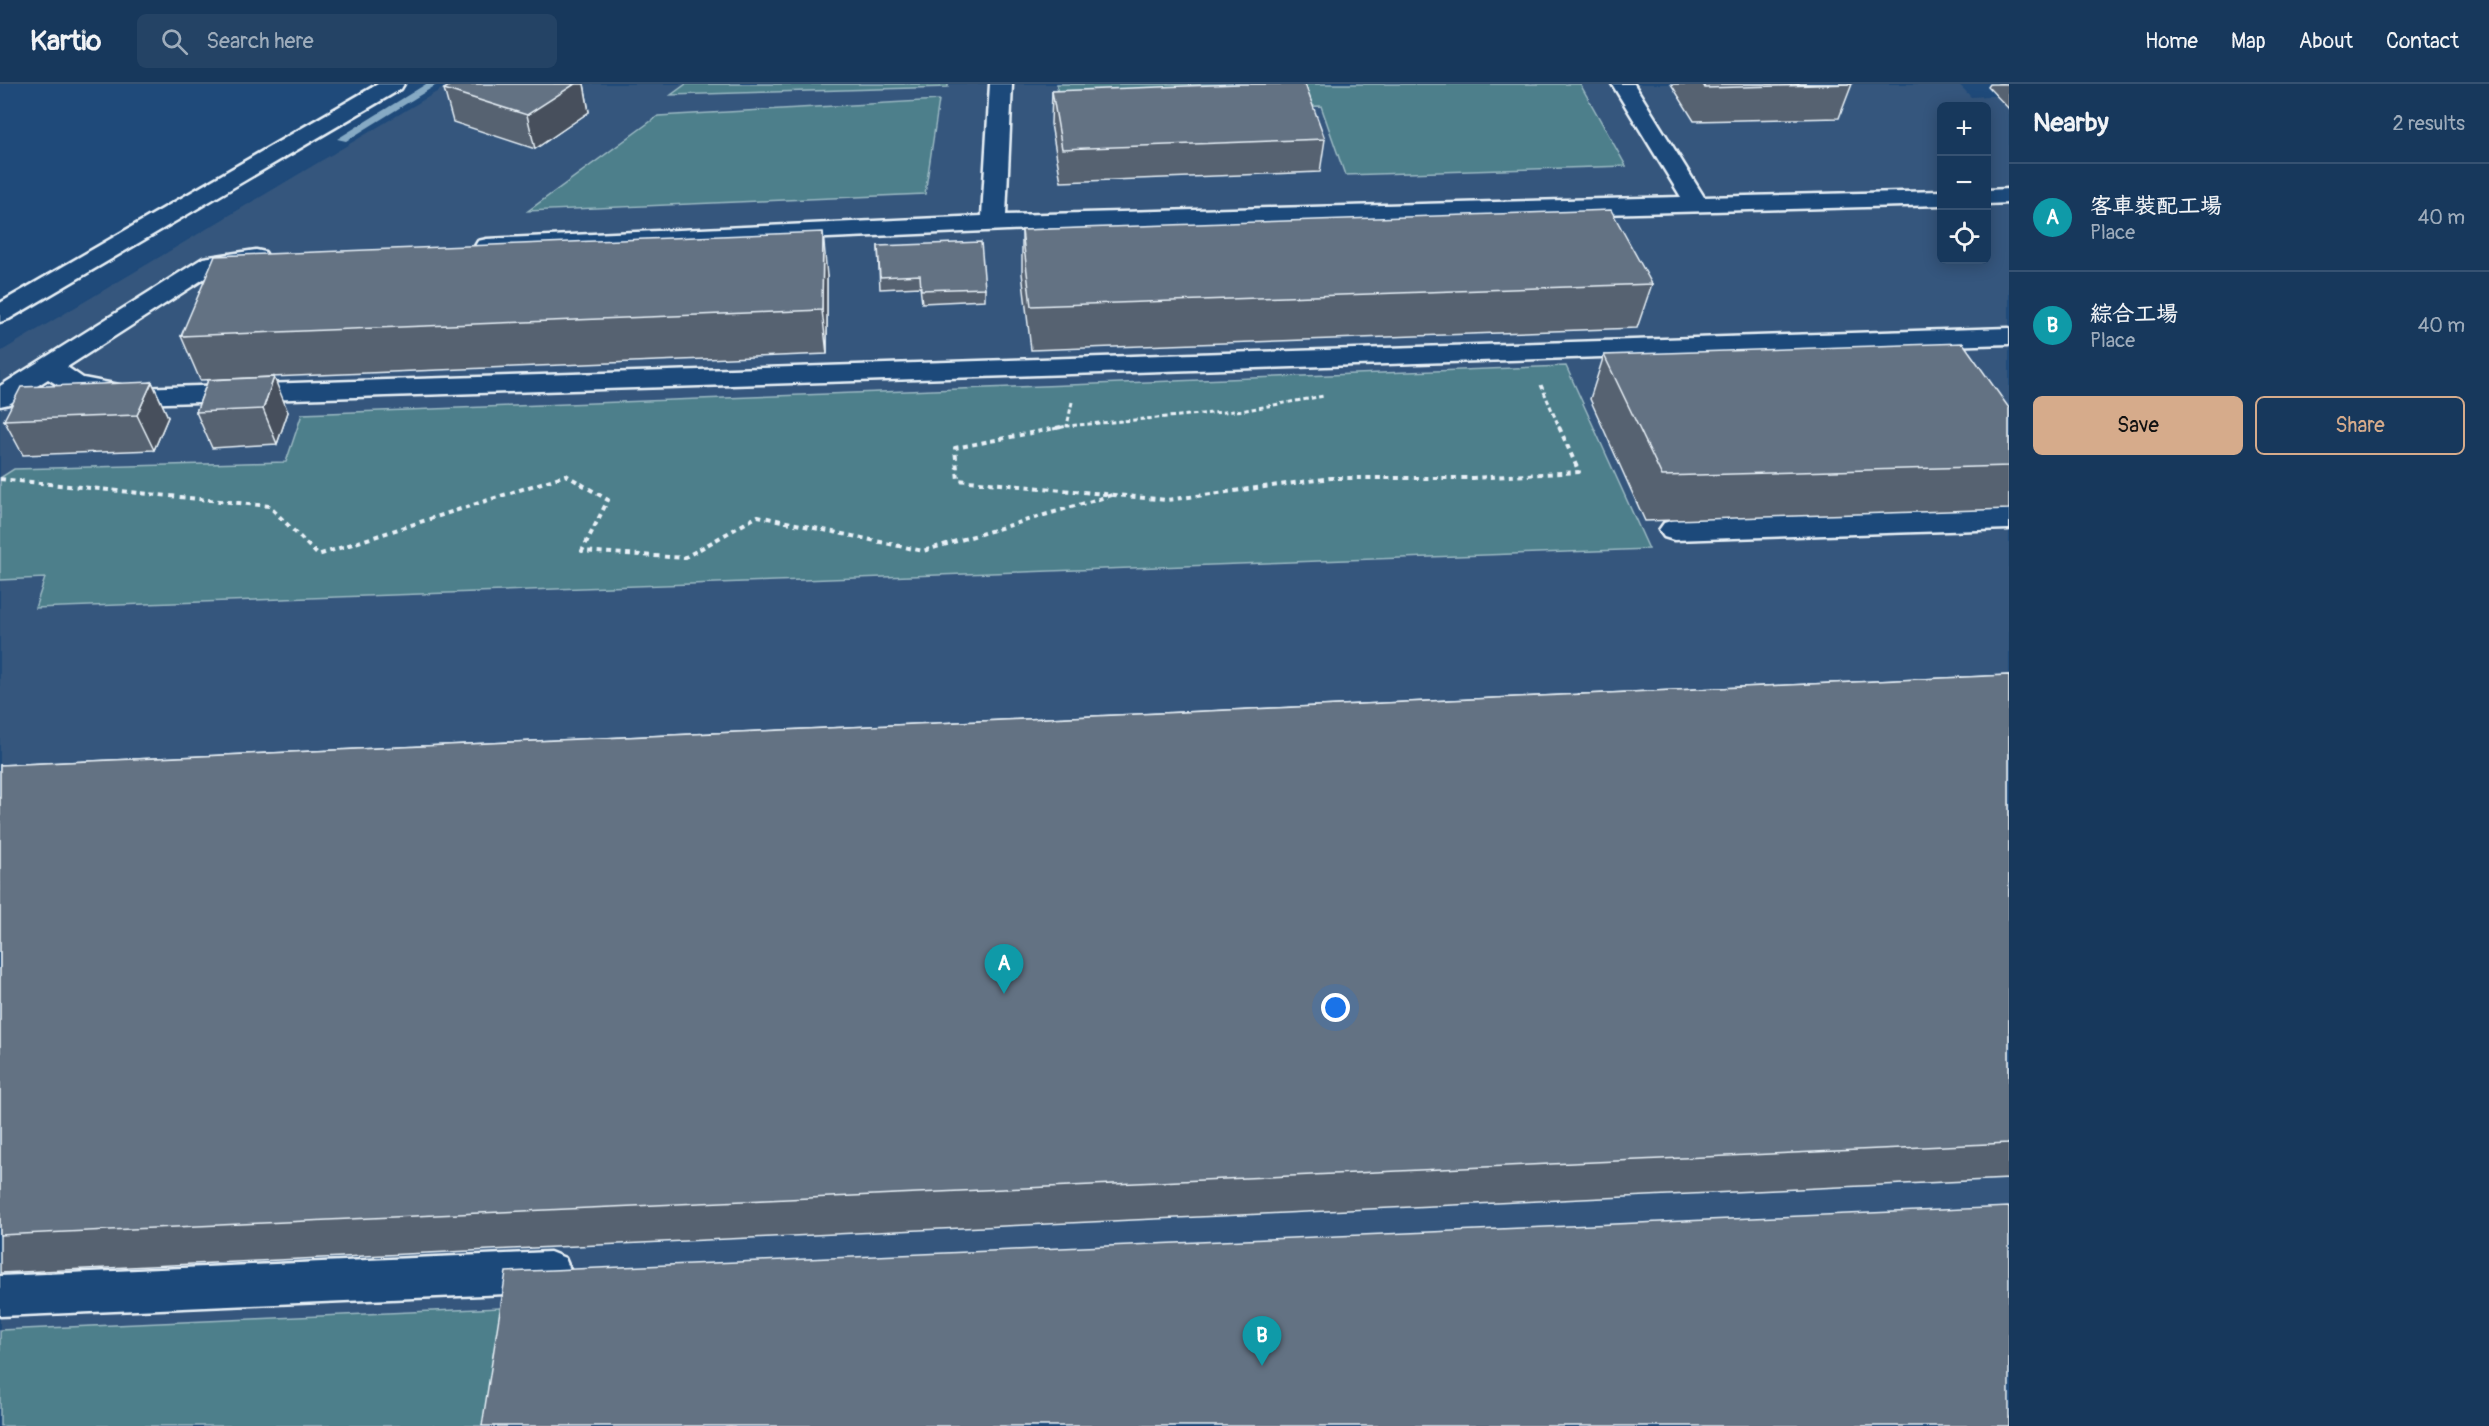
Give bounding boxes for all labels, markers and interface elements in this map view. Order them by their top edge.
search box [137,14,557,68]
text: Kartio [30,24,101,59]
icon: search [158,25,191,58]
text: Search here [206,27,314,55]
text: Home [2145,28,2198,55]
text: Map [2231,28,2266,55]
text: About [2299,28,2353,55]
text: Contact [2386,28,2459,55]
map controls [1937,102,1991,264]
button: + [1937,102,1991,156]
text: Nearby [2033,107,2109,139]
text: 2 results [2393,111,2465,136]
button: − [1937,156,1991,210]
text: 客車裝配工場 [2090,192,2222,220]
text: A [2046,205,2059,230]
text: 40 m [2418,205,2465,230]
button: locate [1937,210,1991,264]
text: Place [2090,220,2135,245]
text: 綜合工場 [2090,300,2178,328]
text: B [2047,313,2058,338]
text: 40 m [2418,313,2465,338]
text: Place [2090,328,2135,353]
button: Save [2033,396,2243,455]
button: Share [2255,396,2465,455]
pin: A [984,944,1024,994]
your location [1321,993,1350,1022]
pin: B [1242,1316,1282,1366]

